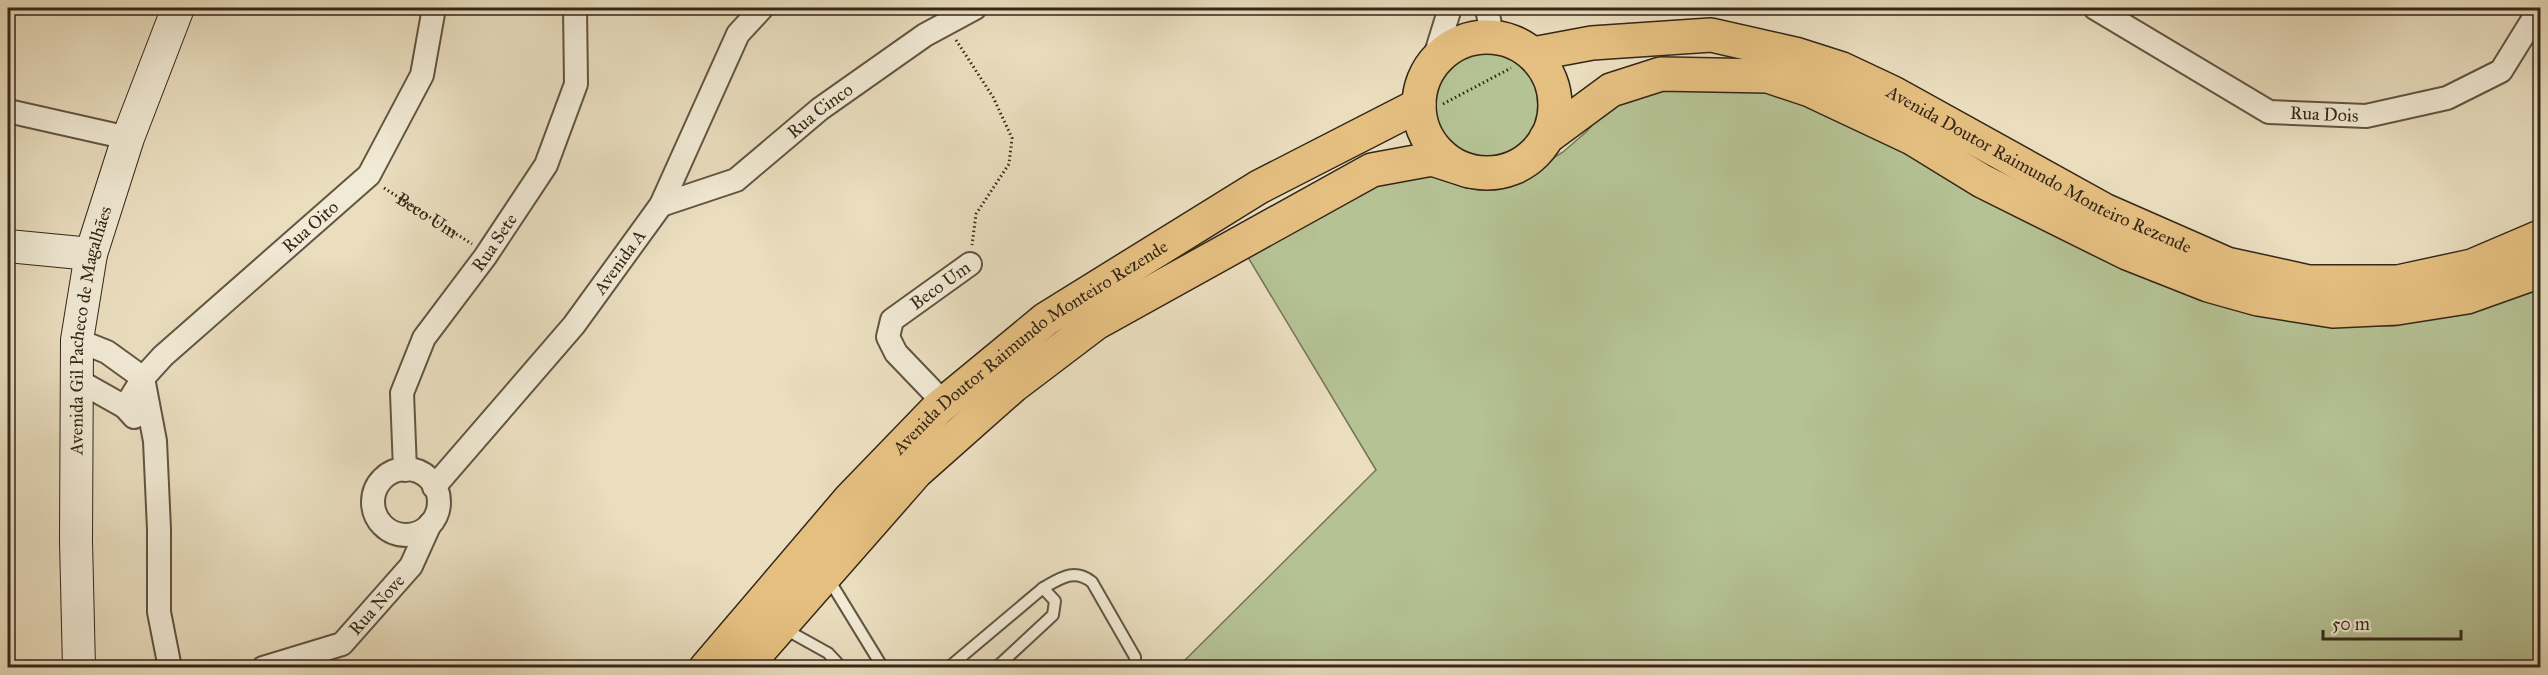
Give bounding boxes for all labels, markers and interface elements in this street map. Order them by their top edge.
street label: Rua Cinco [783,78,857,143]
street label: Avenida Doutor Raimundo Monteiro Rezende [1882,80,2195,258]
street label: Rua Dois [2290,102,2359,127]
street label: Beco Um [392,188,462,243]
street label: Rua Oito [278,196,343,257]
street label: Avenida Gil Pacheco de Magalhães [65,203,117,456]
street label: Rua Sete [467,209,522,276]
street label: Avenida A [588,225,651,299]
street label: Avenida Doutor Raimundo Monteiro Rezende [887,235,1172,460]
street label: Beco Um [906,256,975,314]
street label: Rua Nove [344,570,409,640]
scale bar [2323,603,2461,641]
text: 50 m [2332,613,2370,635]

